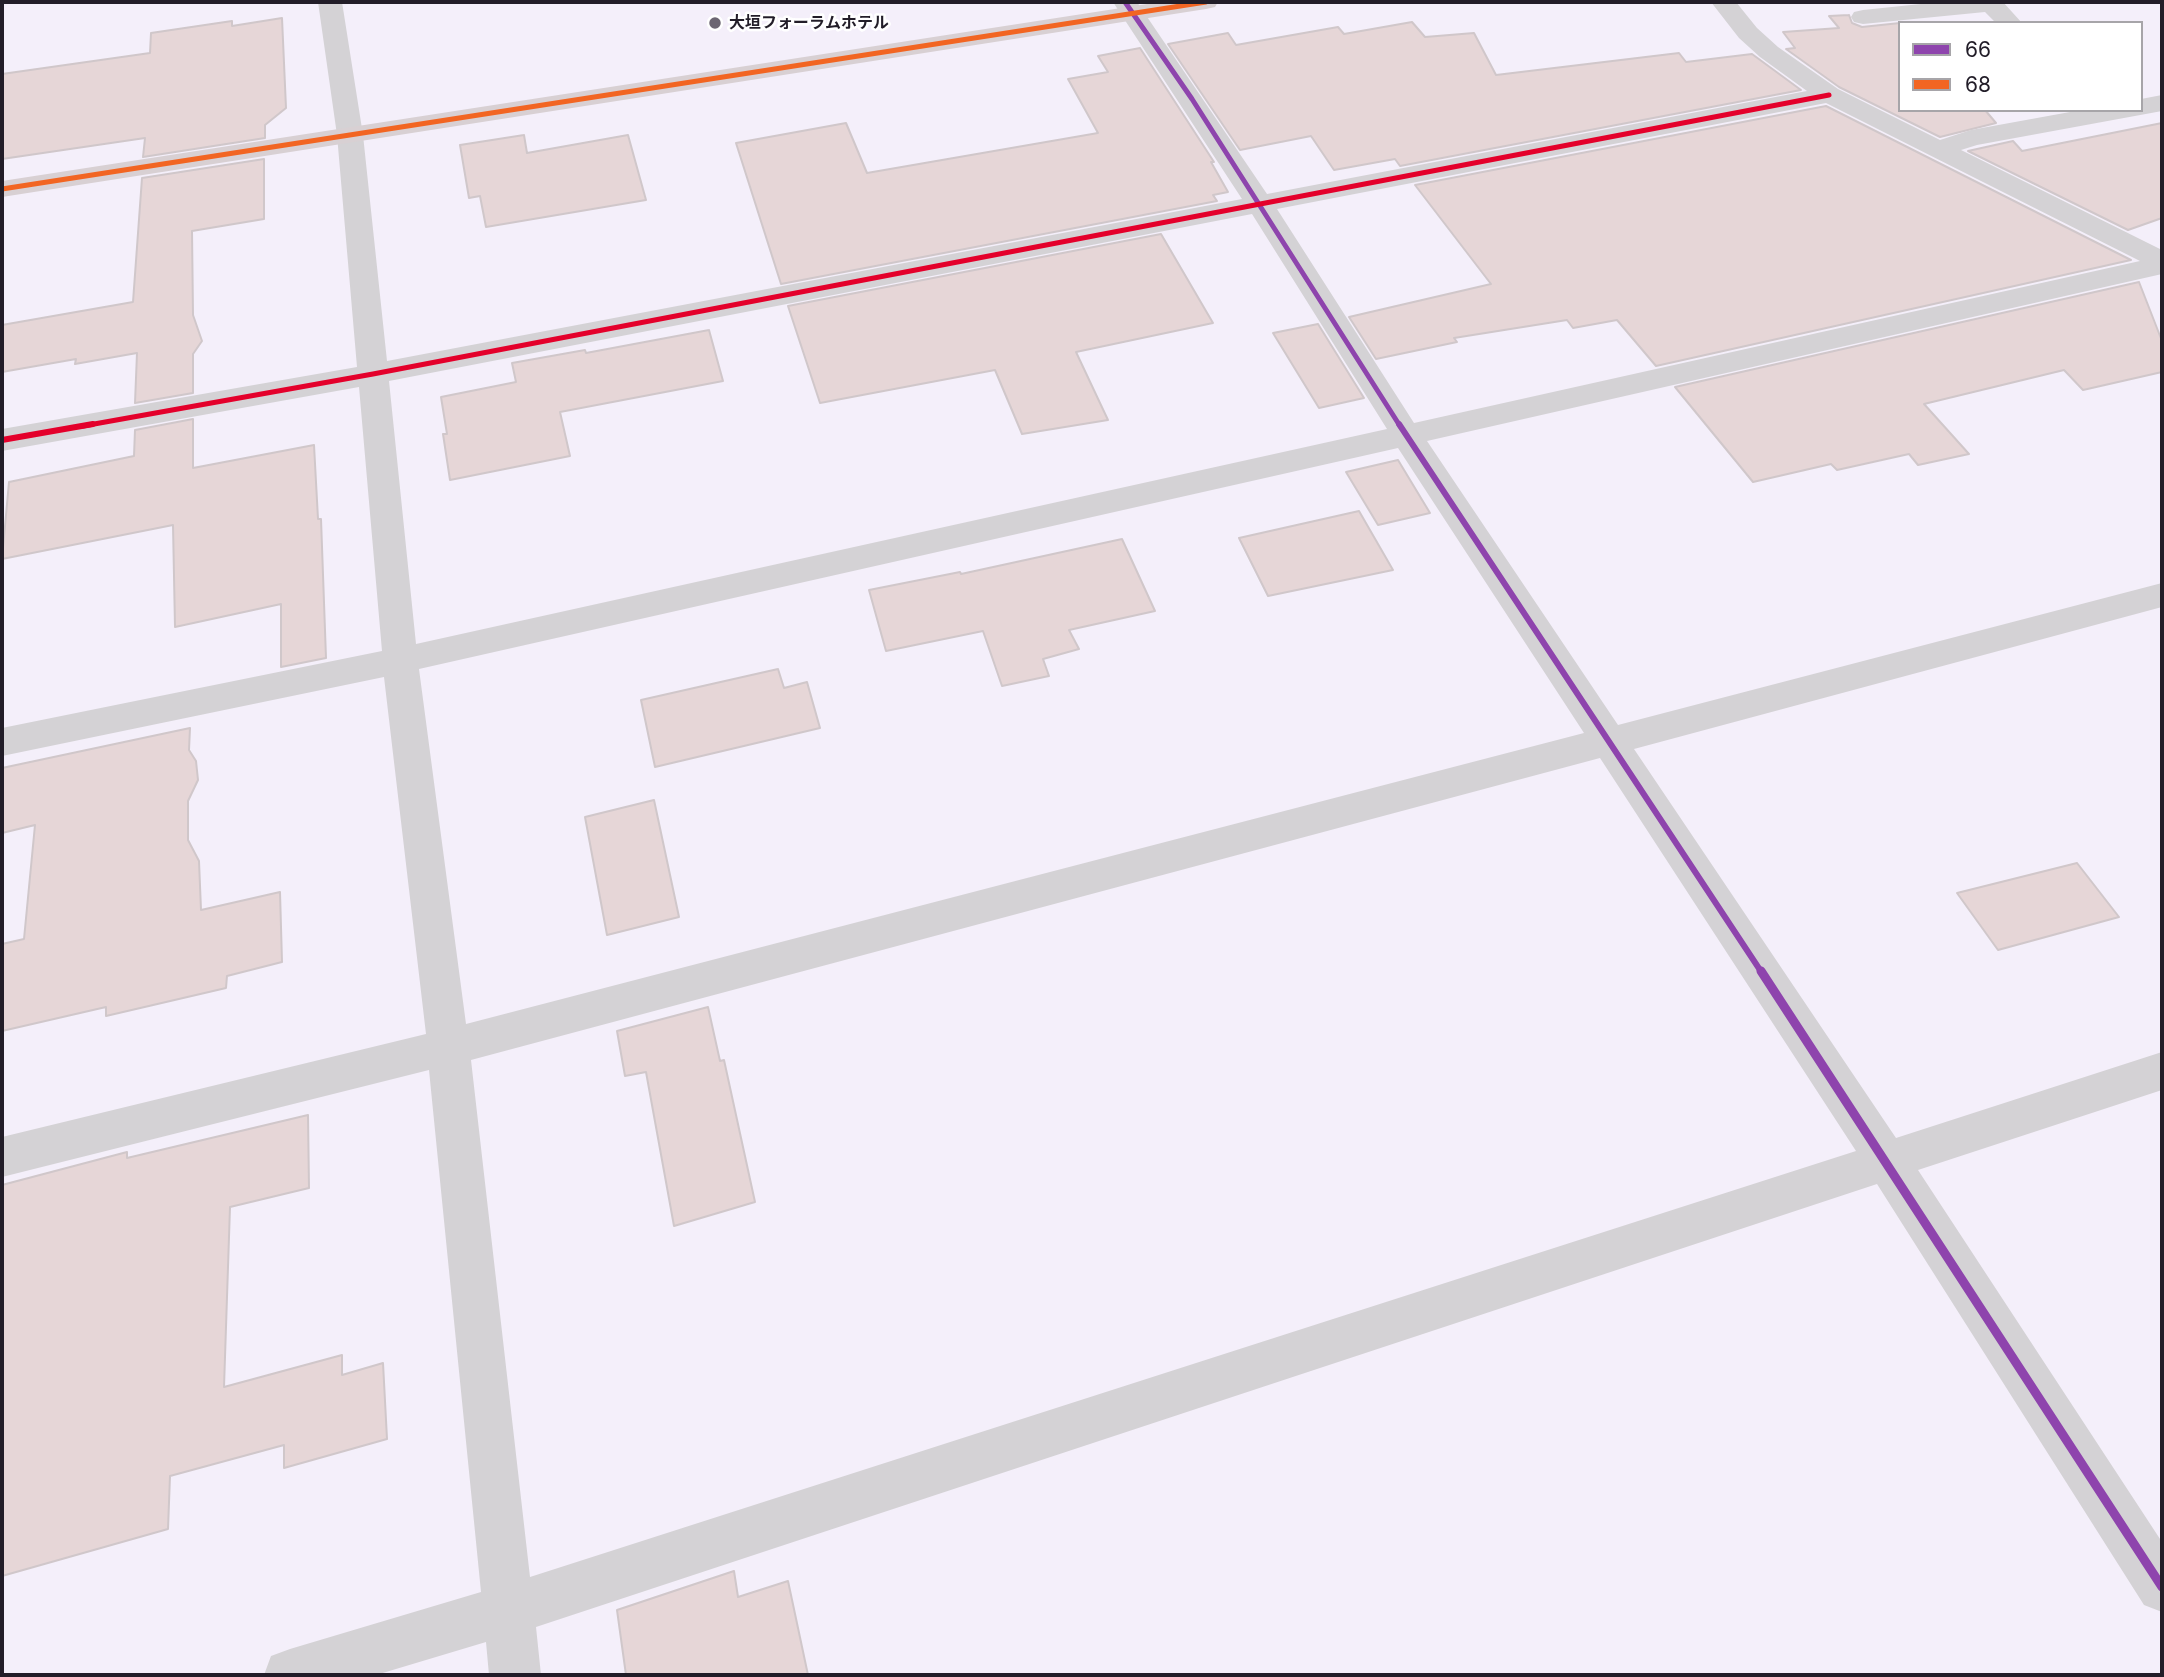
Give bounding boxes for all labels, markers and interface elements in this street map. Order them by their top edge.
place label: 大垣フォーラムホテル [729,13,889,33]
marker: 大垣フォーラムホテル [707,15,723,31]
legend [1898,21,2143,112]
text: 66 [1965,37,1991,62]
text: 68 [1965,72,1991,97]

